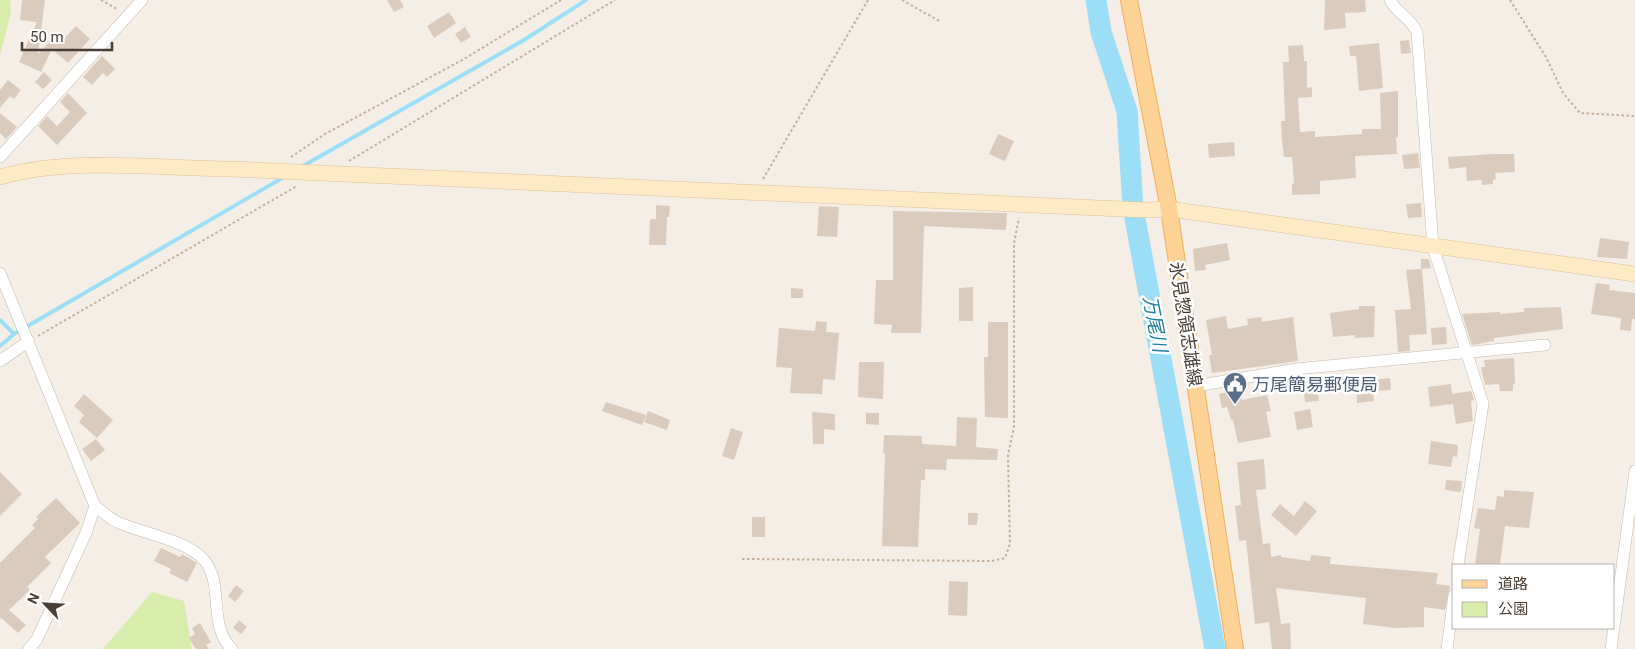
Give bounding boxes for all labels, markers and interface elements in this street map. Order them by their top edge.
scale bar [22,20,112,52]
text: 50 m [30,28,64,46]
street label: 氷見惣領志雄線 [1166,260,1206,388]
water label: 万尾川 [1138,294,1172,356]
public building icon: 万尾簡易郵便局 [1222,371,1248,405]
place label: 万尾簡易郵便局 [1252,374,1378,395]
legend [1452,564,1615,629]
text: 道路 [1498,575,1528,593]
north arrow [20,579,70,629]
text: N [24,591,43,606]
text: 公園 [1498,600,1528,618]

